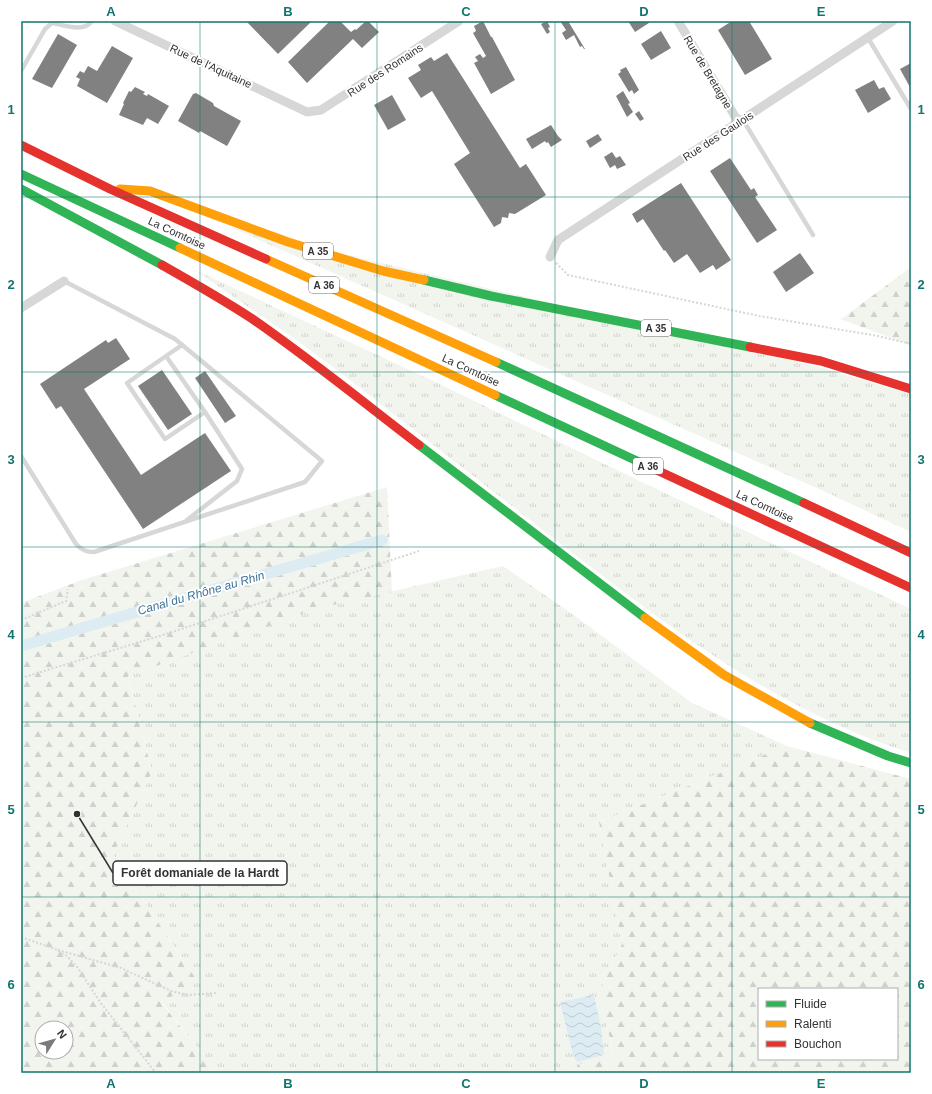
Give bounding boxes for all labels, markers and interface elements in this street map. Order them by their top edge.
text: A [106,4,116,19]
text: B [283,4,293,19]
text: C [461,4,471,19]
text: D [639,4,649,19]
text: E [817,4,826,19]
street label: Rue de Bretagne [681,33,735,111]
street label: Rue des Romains [345,41,425,99]
street label: Rue de l'Aquitaine [168,42,254,90]
text: 1 [7,102,15,117]
text: 1 [917,102,925,117]
street label: Rue des Gaulois [681,109,756,163]
street label: La Comtoise [146,215,208,251]
road number: A 35 [303,243,333,259]
text: 2 [7,277,15,292]
road number: A 36 [309,277,339,293]
text: 2 [917,277,925,292]
road number: A 35 [641,320,671,336]
street label: La Comtoise [440,352,502,388]
text: 3 [7,452,15,467]
text: 3 [917,452,925,467]
road number: A 36 [633,458,663,474]
street label: La Comtoise [734,488,796,524]
water label: Canal du Rhône au Rhin [136,568,266,618]
text: 4 [7,627,15,642]
text: 4 [917,627,925,642]
text: 5 [7,802,15,817]
text: 5 [917,802,925,817]
callout: Forêt domaniale de la Hardt [113,861,287,885]
text: Forêt domaniale de la Hardt [121,866,279,880]
text: 6 [7,977,15,992]
text: 6 [917,977,925,992]
legend [758,988,898,1060]
text: Fluide [794,997,827,1011]
text: Ralenti [794,1017,831,1031]
north arrow [34,1020,74,1060]
text: N [55,1027,69,1041]
text: Bouchon [794,1037,841,1051]
text: A [106,1076,116,1091]
text: B [283,1076,293,1091]
text: C [461,1076,471,1091]
text: D [639,1076,649,1091]
text: E [817,1076,826,1091]

